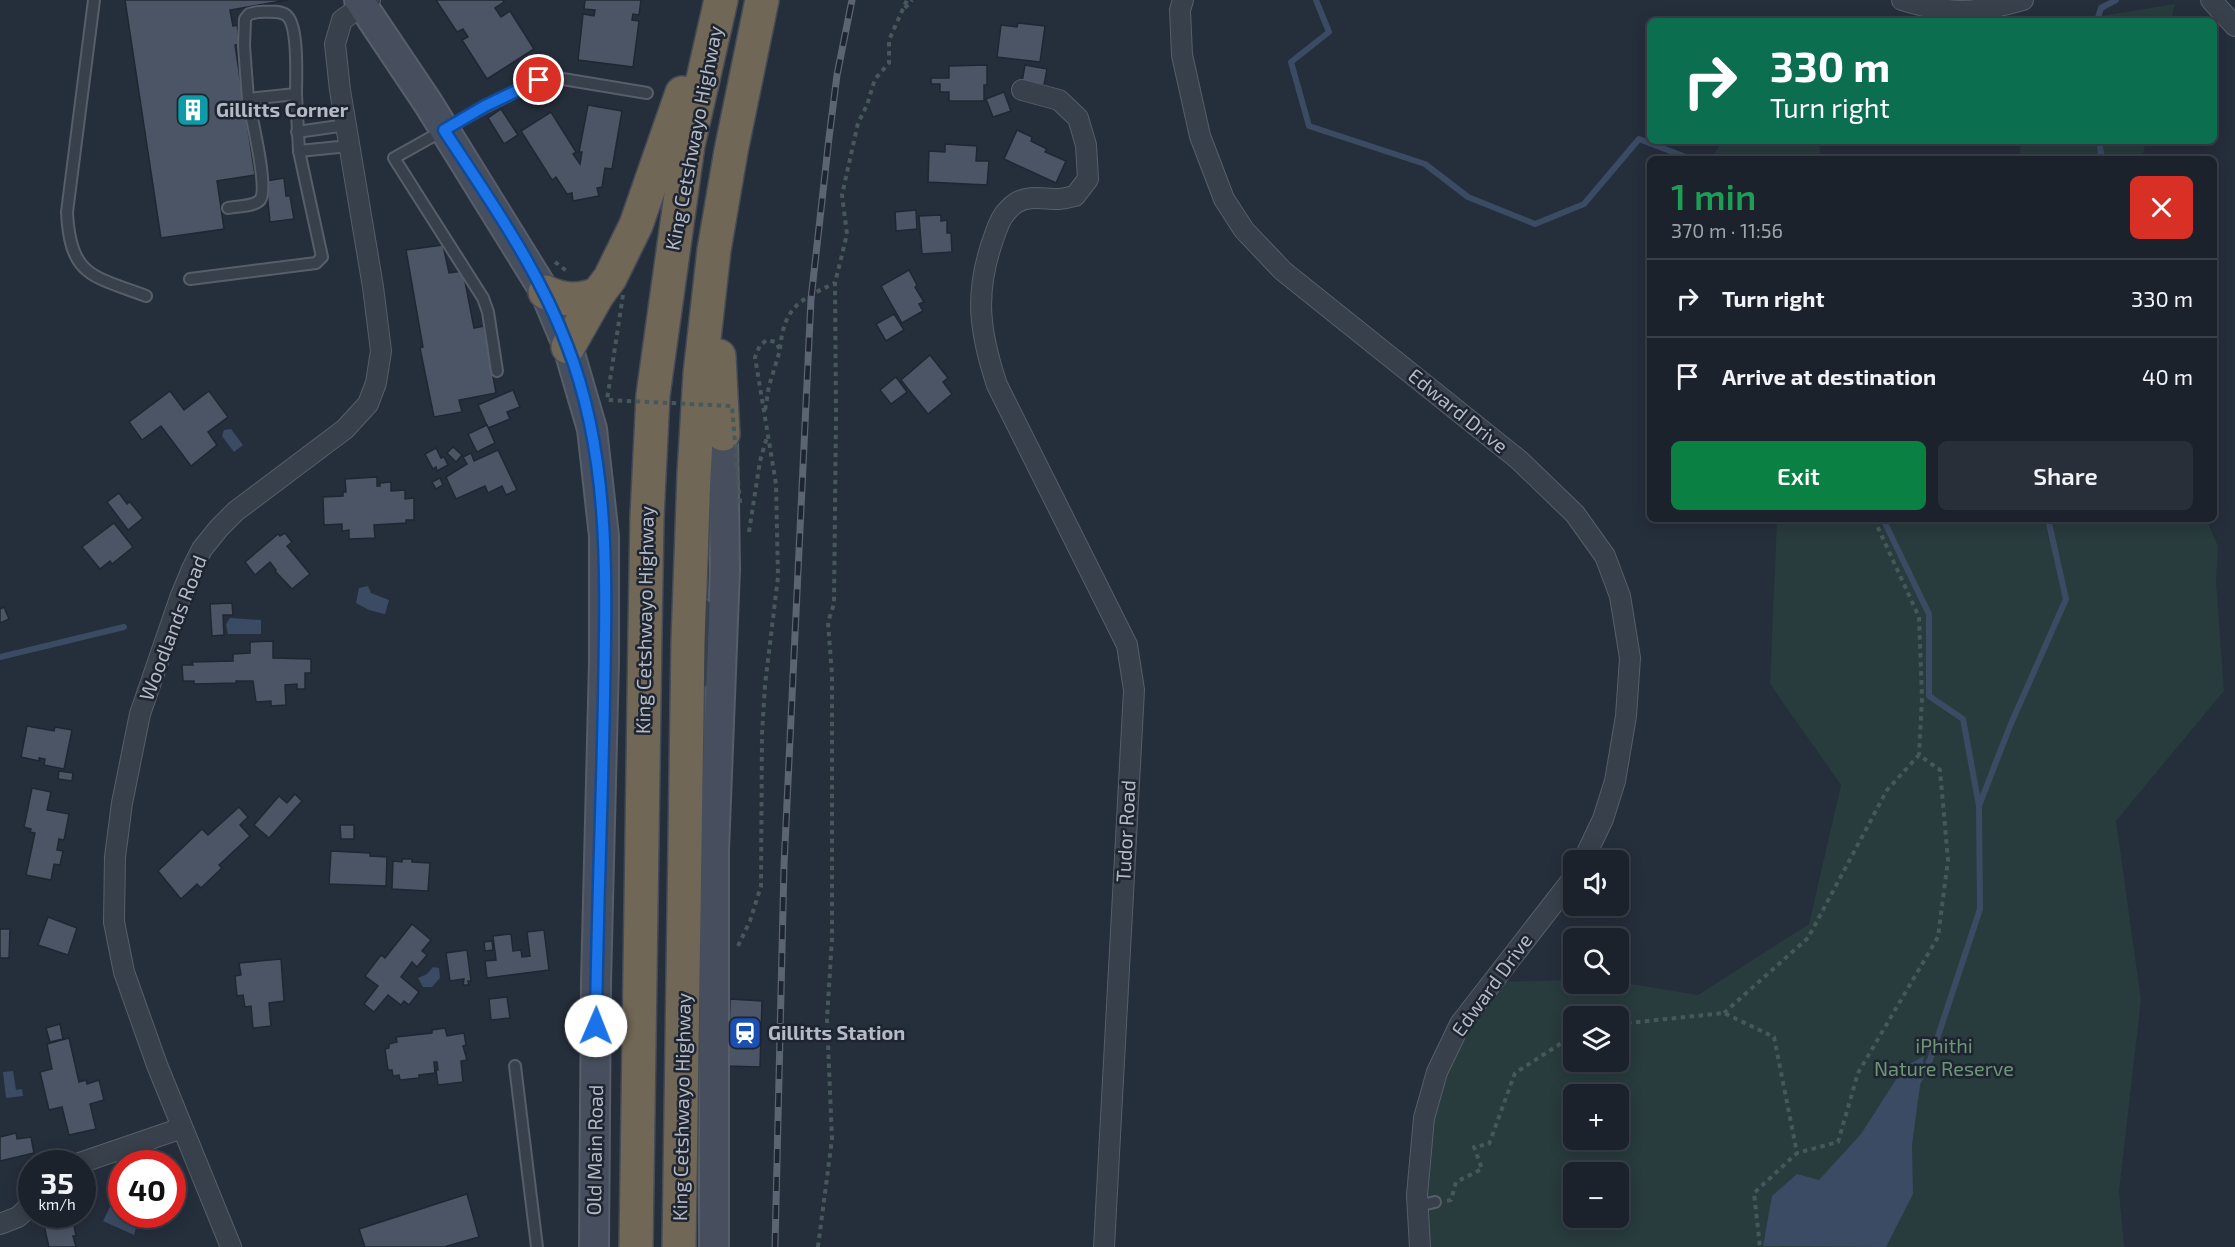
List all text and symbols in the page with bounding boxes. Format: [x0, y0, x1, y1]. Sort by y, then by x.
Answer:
street label: King Cetshwayo Highway [659, 23, 727, 252]
text: 330 m [1770, 40, 1890, 90]
icon: right [1671, 42, 1749, 120]
pin [513, 54, 564, 105]
icon: arrive [522, 63, 555, 96]
text: Turn right [1770, 91, 1890, 123]
building icon: Gillitts Corner [175, 92, 211, 128]
place label: Gillitts Corner [216, 97, 349, 121]
text: 1 min [1671, 174, 1756, 217]
button: close [2130, 176, 2193, 239]
text: 370 m · 11:56 [1671, 218, 1783, 242]
icon: right [1671, 282, 1704, 315]
text: Turn right [1722, 285, 1824, 311]
text: 330 m [2131, 285, 2193, 311]
icon: arrive [1671, 360, 1704, 393]
street label: Edward Drive [1404, 363, 1513, 458]
text: Arrive at destination [1722, 363, 1936, 389]
text: 40 m [2142, 363, 2193, 389]
button: Exit [1671, 441, 1926, 510]
button: Share [1938, 441, 2193, 510]
street label: King Cetshwayo Highway [630, 505, 658, 734]
street label: Woodlands Road [133, 552, 211, 704]
street label: Tudor Road [1110, 779, 1140, 883]
map controls [1563, 850, 1629, 1228]
button: sound [1563, 850, 1629, 916]
street label: Edward Drive [1446, 928, 1537, 1041]
button: search [1563, 928, 1629, 994]
street label: King Cetshwayo Highway [667, 992, 695, 1221]
position arrow [564, 994, 628, 1058]
button: layers [1563, 1006, 1629, 1072]
station icon: Gillitts Station [727, 1015, 763, 1051]
place label: Gillitts Station [768, 1020, 905, 1044]
park label: iPhithi Nature Reserve [1874, 1033, 2014, 1080]
street label: Old Main Road [581, 1084, 607, 1216]
button: + [1563, 1084, 1629, 1150]
speed limit sign: 40 [108, 1150, 186, 1228]
button: − [1563, 1162, 1629, 1228]
text: 35 [40, 1164, 74, 1200]
text: km/h [38, 1195, 76, 1213]

